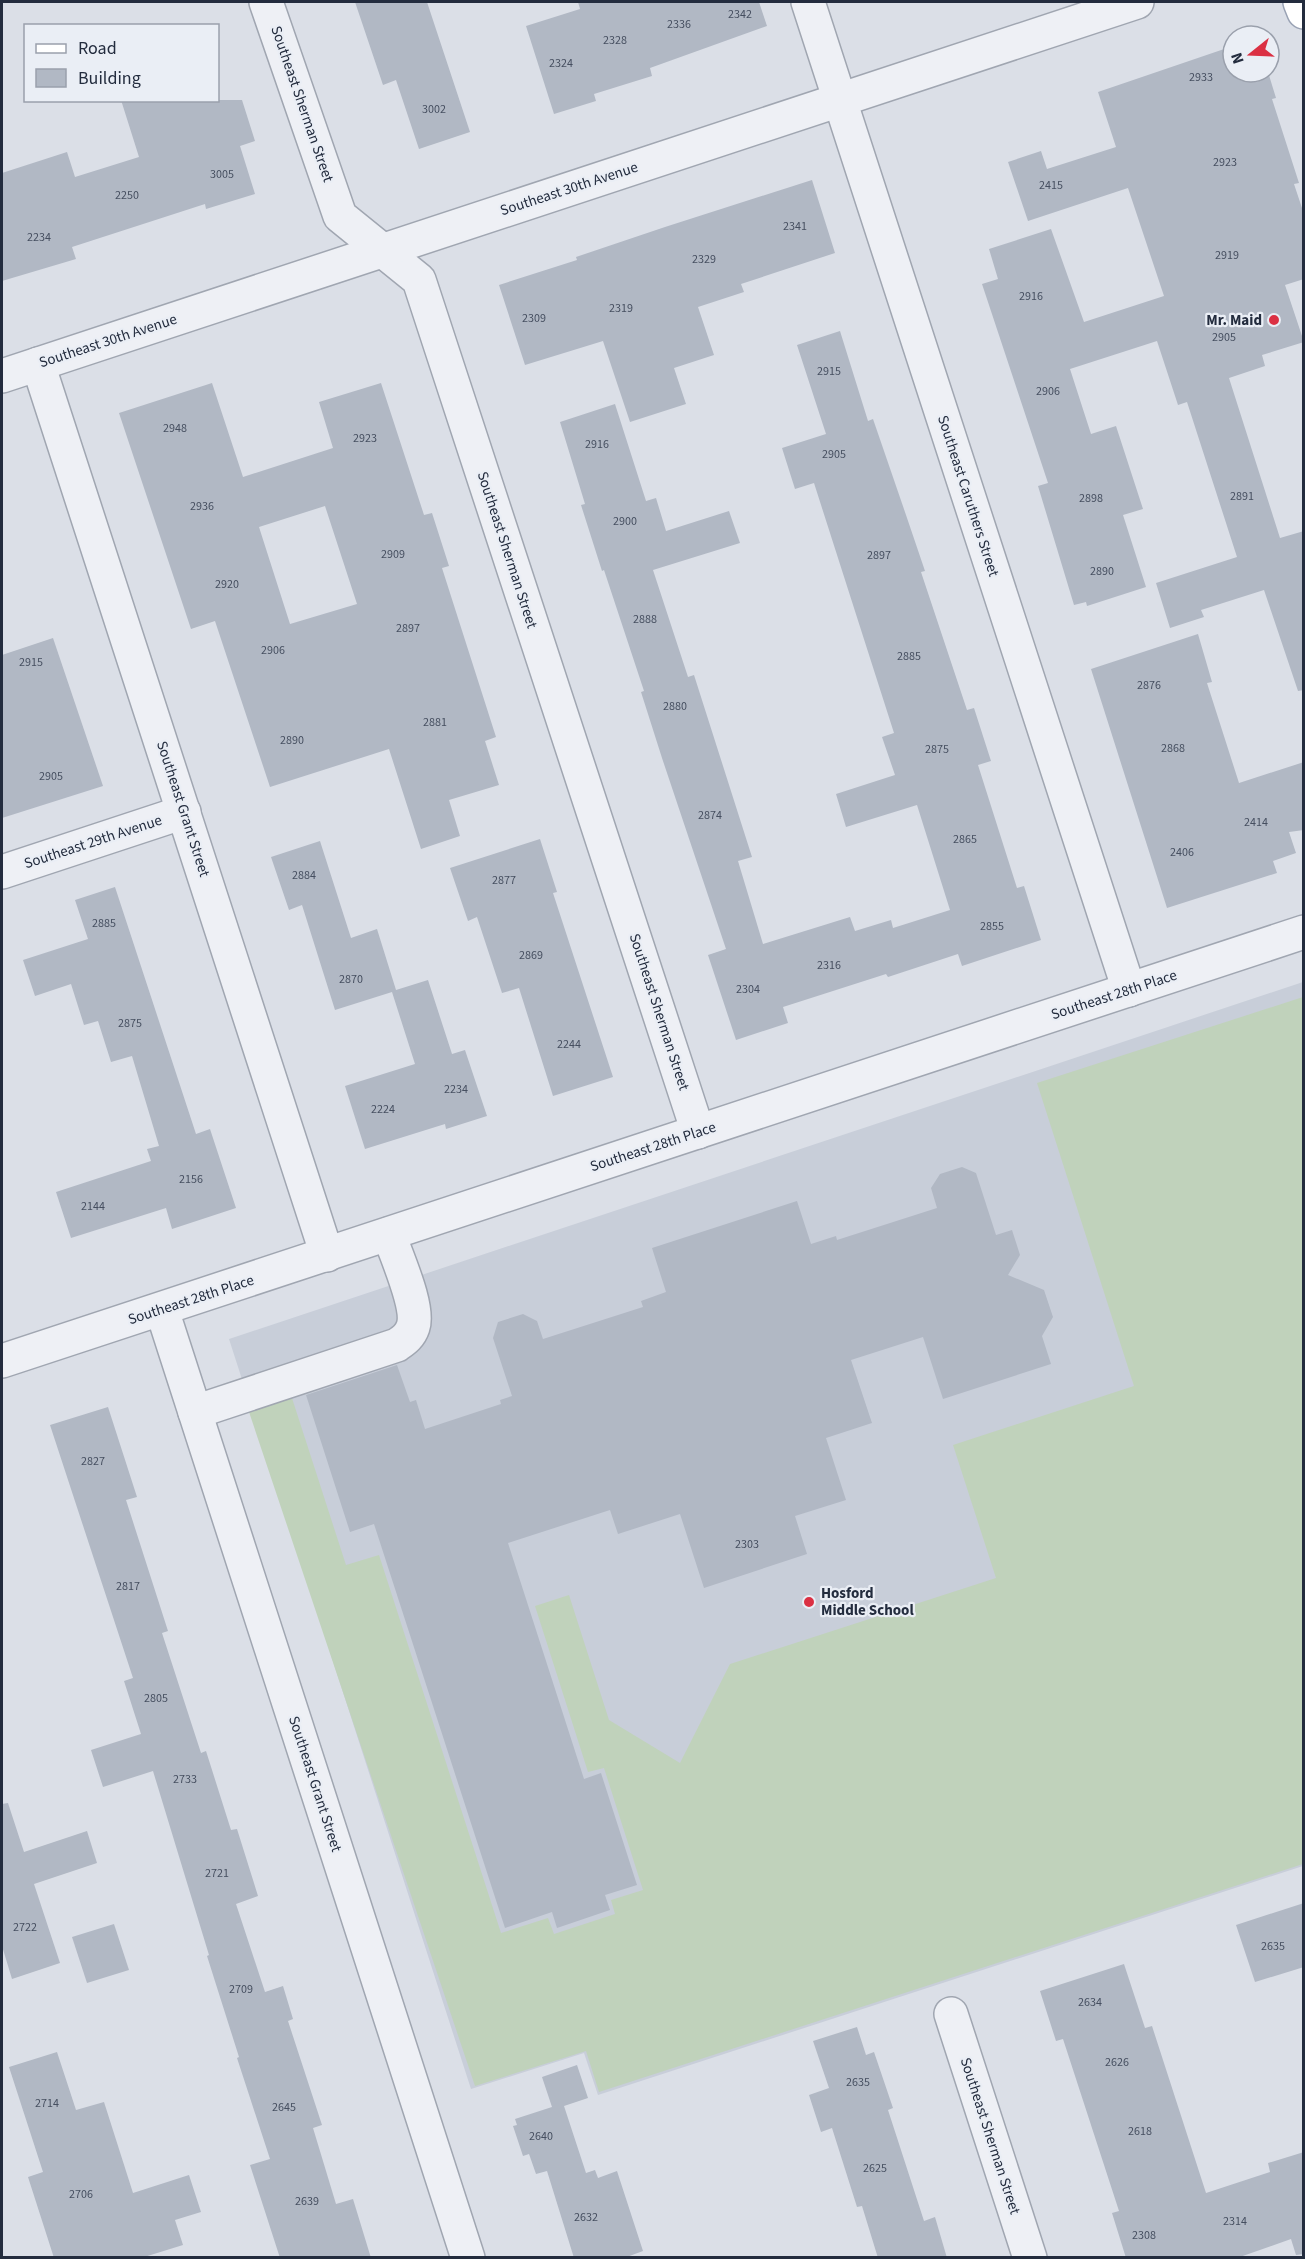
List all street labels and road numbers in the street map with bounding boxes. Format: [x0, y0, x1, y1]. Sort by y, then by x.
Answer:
street label: Southeast Sherman Street [265, 23, 339, 185]
street label: Southeast 30th Avenue [497, 157, 641, 221]
street label: Southeast 30th Avenue [36, 309, 180, 373]
street label: Southeast Caruthers Street [932, 413, 1004, 579]
street label: Southeast Sherman Street [472, 469, 542, 631]
street label: Southeast Grant Street [151, 738, 215, 880]
street label: Southeast 29th Avenue [21, 810, 165, 874]
street label: Southeast Sherman Street [624, 931, 694, 1093]
street label: Southeast 28th Place [1048, 965, 1180, 1025]
street label: Southeast 28th Place [587, 1117, 719, 1177]
street label: Southeast 28th Place [125, 1270, 257, 1330]
street label: Southeast Grant Street [283, 1713, 347, 1855]
street label: Southeast Sherman Street [955, 2055, 1025, 2217]

